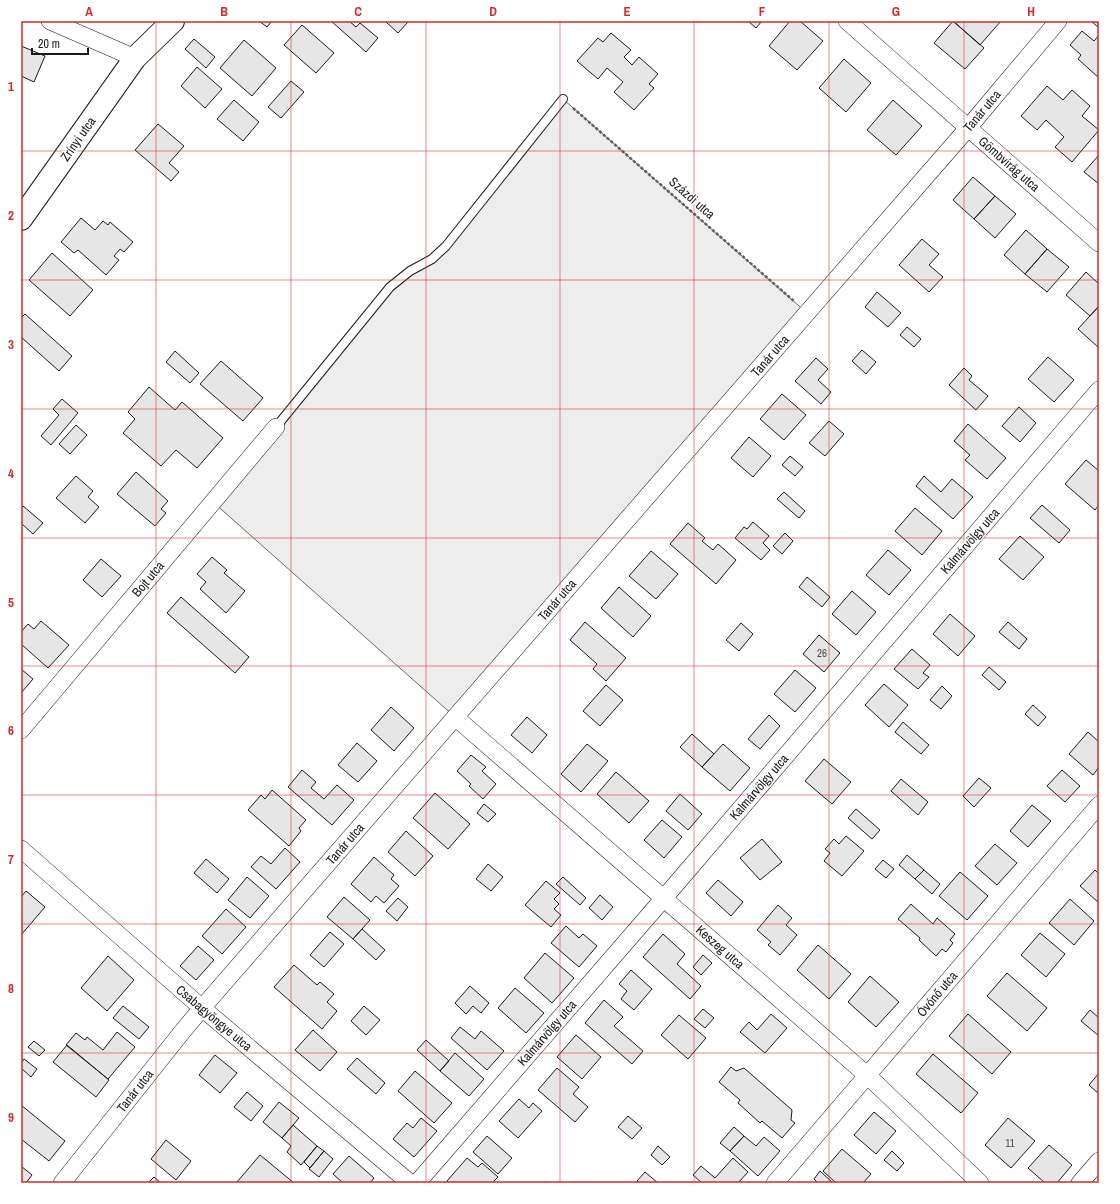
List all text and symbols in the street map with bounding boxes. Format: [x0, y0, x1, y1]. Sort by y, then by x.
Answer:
text: A [85, 3, 93, 20]
text: B [220, 3, 228, 20]
text: C [354, 3, 362, 20]
text: D [489, 3, 497, 20]
text: E [623, 3, 631, 20]
text: F [759, 3, 766, 20]
text: G [892, 3, 900, 20]
text: H [1027, 3, 1035, 20]
scale bar [32, 30, 88, 56]
text: 20 m [38, 36, 60, 52]
text: 1 [8, 78, 14, 95]
street label: Tanár utca [959, 86, 1005, 136]
street label: Zrínyi utca [57, 113, 99, 165]
street label: Gömbvirág utca [975, 133, 1043, 195]
street label: Százdi utca [665, 173, 719, 223]
text: 2 [8, 207, 14, 224]
street label: Tanár utca [747, 332, 793, 380]
text: 3 [8, 336, 14, 353]
text: 4 [8, 465, 14, 482]
street label: Kalmárvölgy utca [937, 505, 1003, 577]
street label: Bojt utca [128, 558, 168, 600]
street label: Tanár utca [534, 576, 580, 624]
text: 5 [8, 594, 14, 611]
house number: 26 [817, 646, 827, 660]
text: 6 [8, 722, 14, 739]
street label: Kalmárvölgy utca [726, 751, 792, 823]
street label: Tanár utca [322, 820, 368, 868]
text: 7 [8, 851, 14, 868]
street label: Keszeg utca [692, 921, 748, 973]
street label: Óvónő utca [913, 968, 961, 1020]
text: 8 [8, 980, 14, 997]
street label: Csabagyöngye utca [172, 981, 256, 1055]
street label: Kalmárvölgy utca [514, 997, 580, 1069]
street label: Tanár utca [113, 1066, 157, 1116]
text: 9 [8, 1109, 14, 1126]
house number: 11 [1005, 1136, 1015, 1150]

